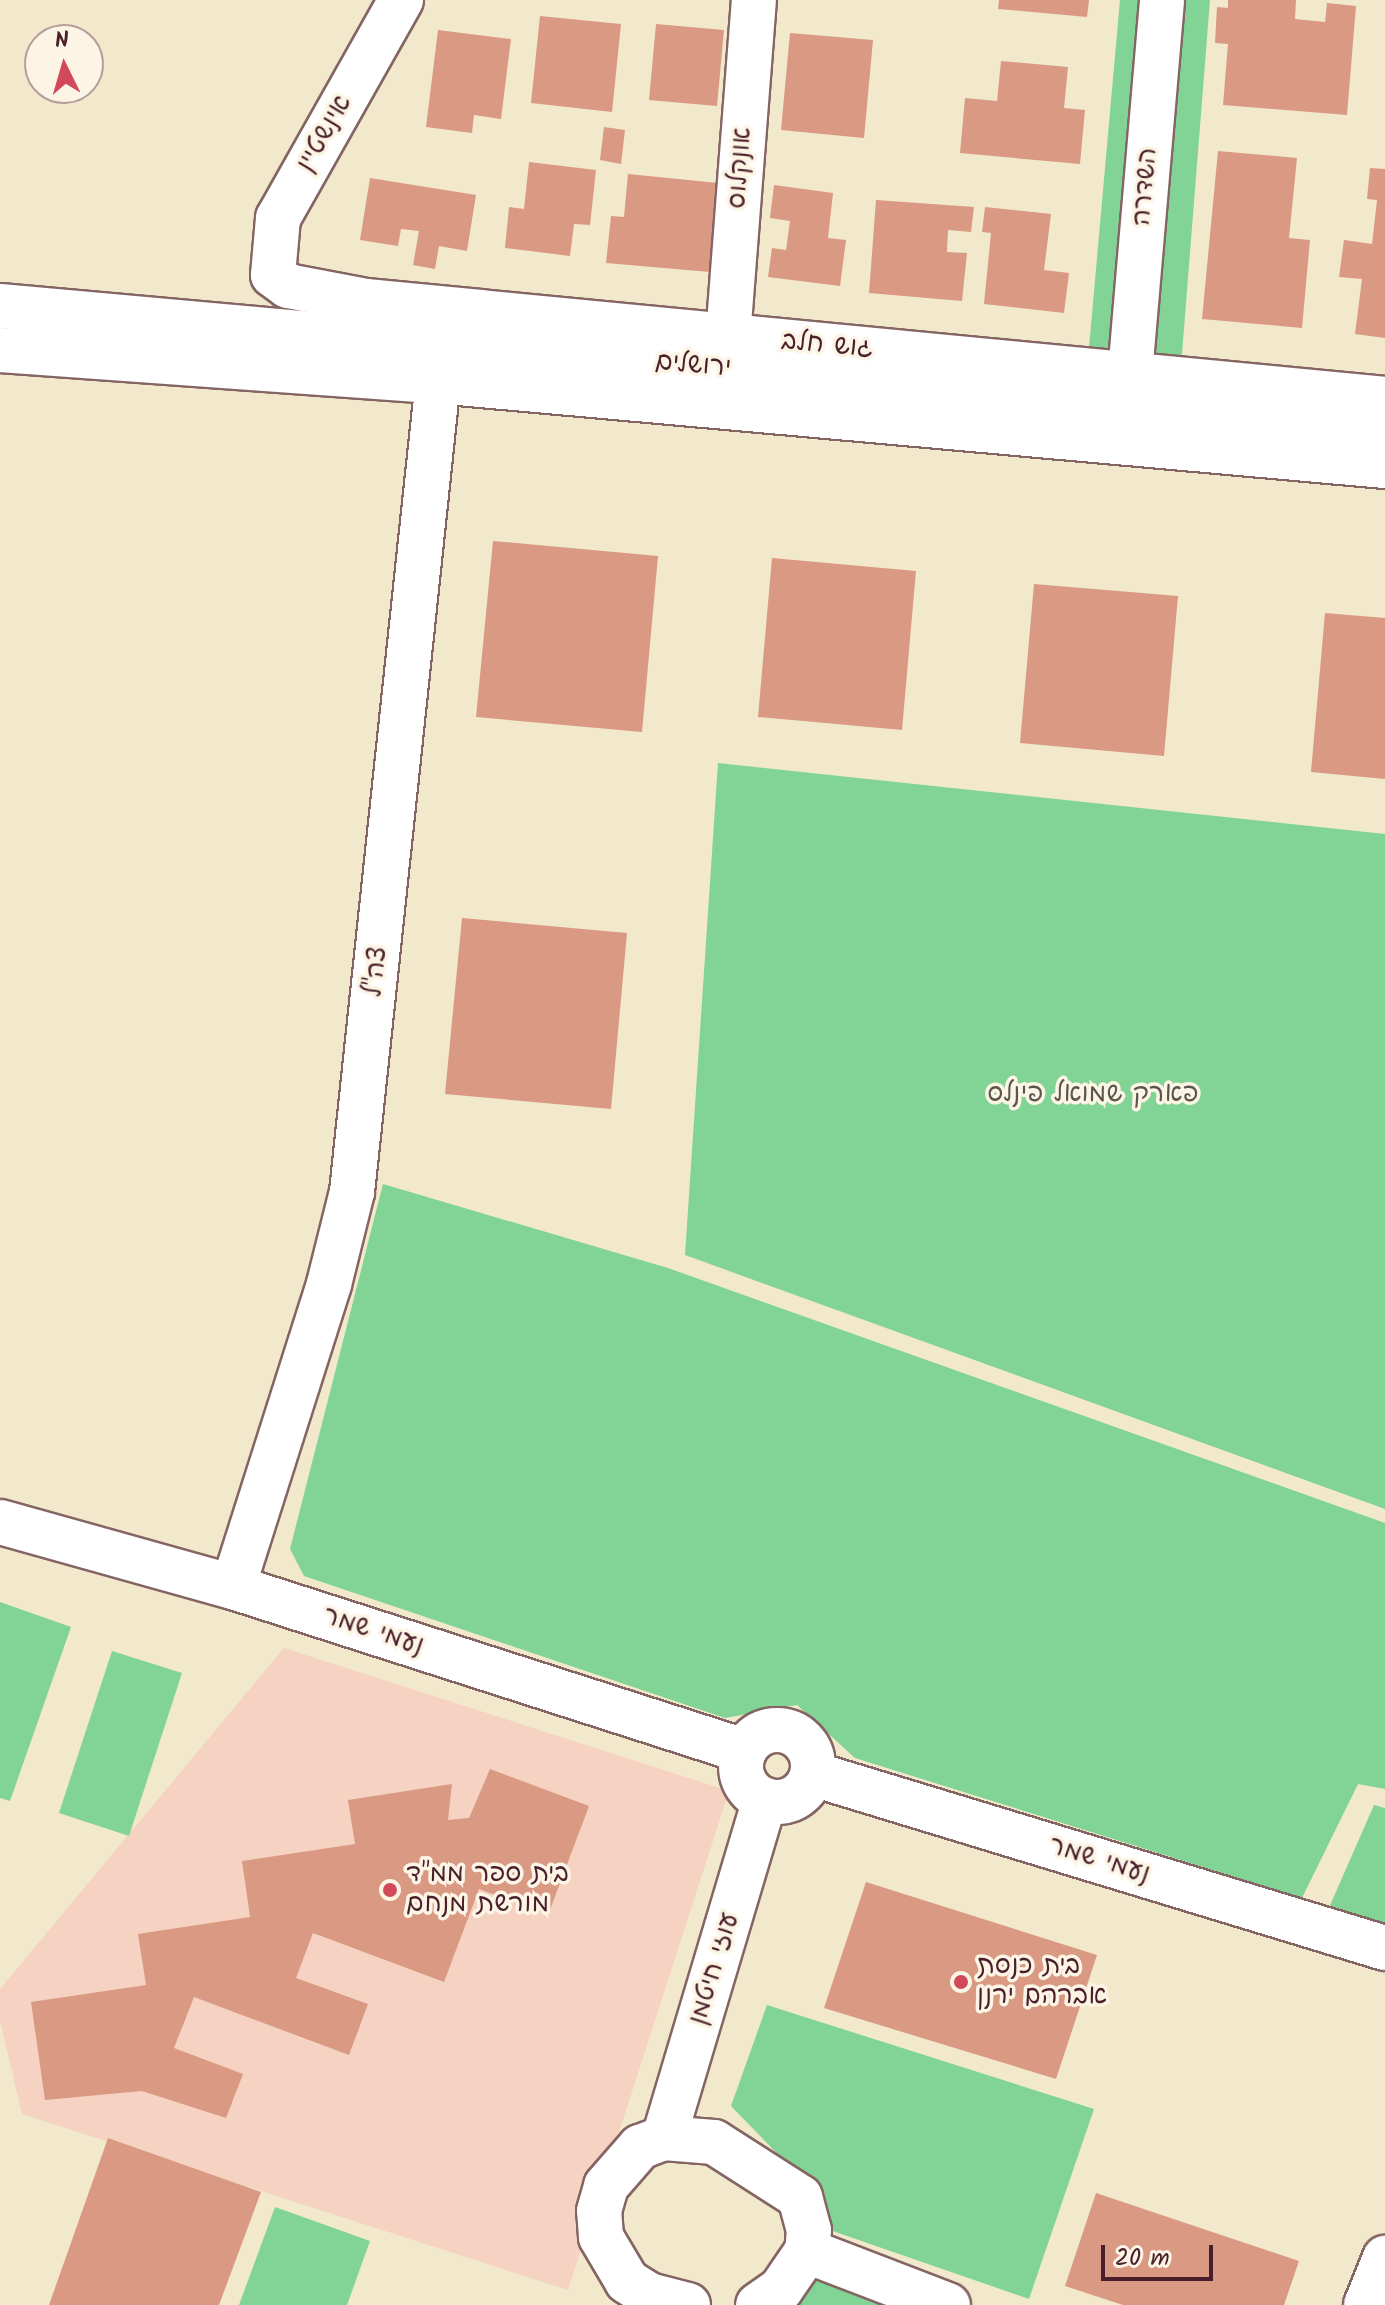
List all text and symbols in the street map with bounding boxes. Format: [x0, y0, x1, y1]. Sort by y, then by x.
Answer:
north arrow [24, 24, 104, 104]
text: N [54, 24, 70, 60]
street label: אינשטיין [291, 90, 359, 178]
street label: אונקלוס [723, 126, 759, 210]
street label: השדרה [1127, 147, 1165, 227]
street label: גוש חלב [780, 326, 874, 366]
street label: ירושלים [654, 347, 732, 385]
street label: צה"ל [359, 945, 395, 999]
park label: פארק שמואל פינלס [987, 1079, 1199, 1111]
street label: נעמי שמר [319, 1601, 427, 1663]
street label: נעמי שמר [1045, 1831, 1153, 1891]
place label: בית ספר ממ"ד מורשת מנחם [406, 1859, 569, 1920]
marker: בית ספר ממ"ד מורשת מנחם [381, 1881, 399, 1899]
street label: עוזי חיטמן [683, 1909, 747, 2029]
place label: בית כנסת אברהם ירנן [977, 1951, 1107, 2012]
marker: בית כנסת אברהם ירנן [952, 1973, 970, 1991]
scale bar [1105, 2229, 1217, 2279]
text: 20 m [1115, 2239, 1170, 2278]

